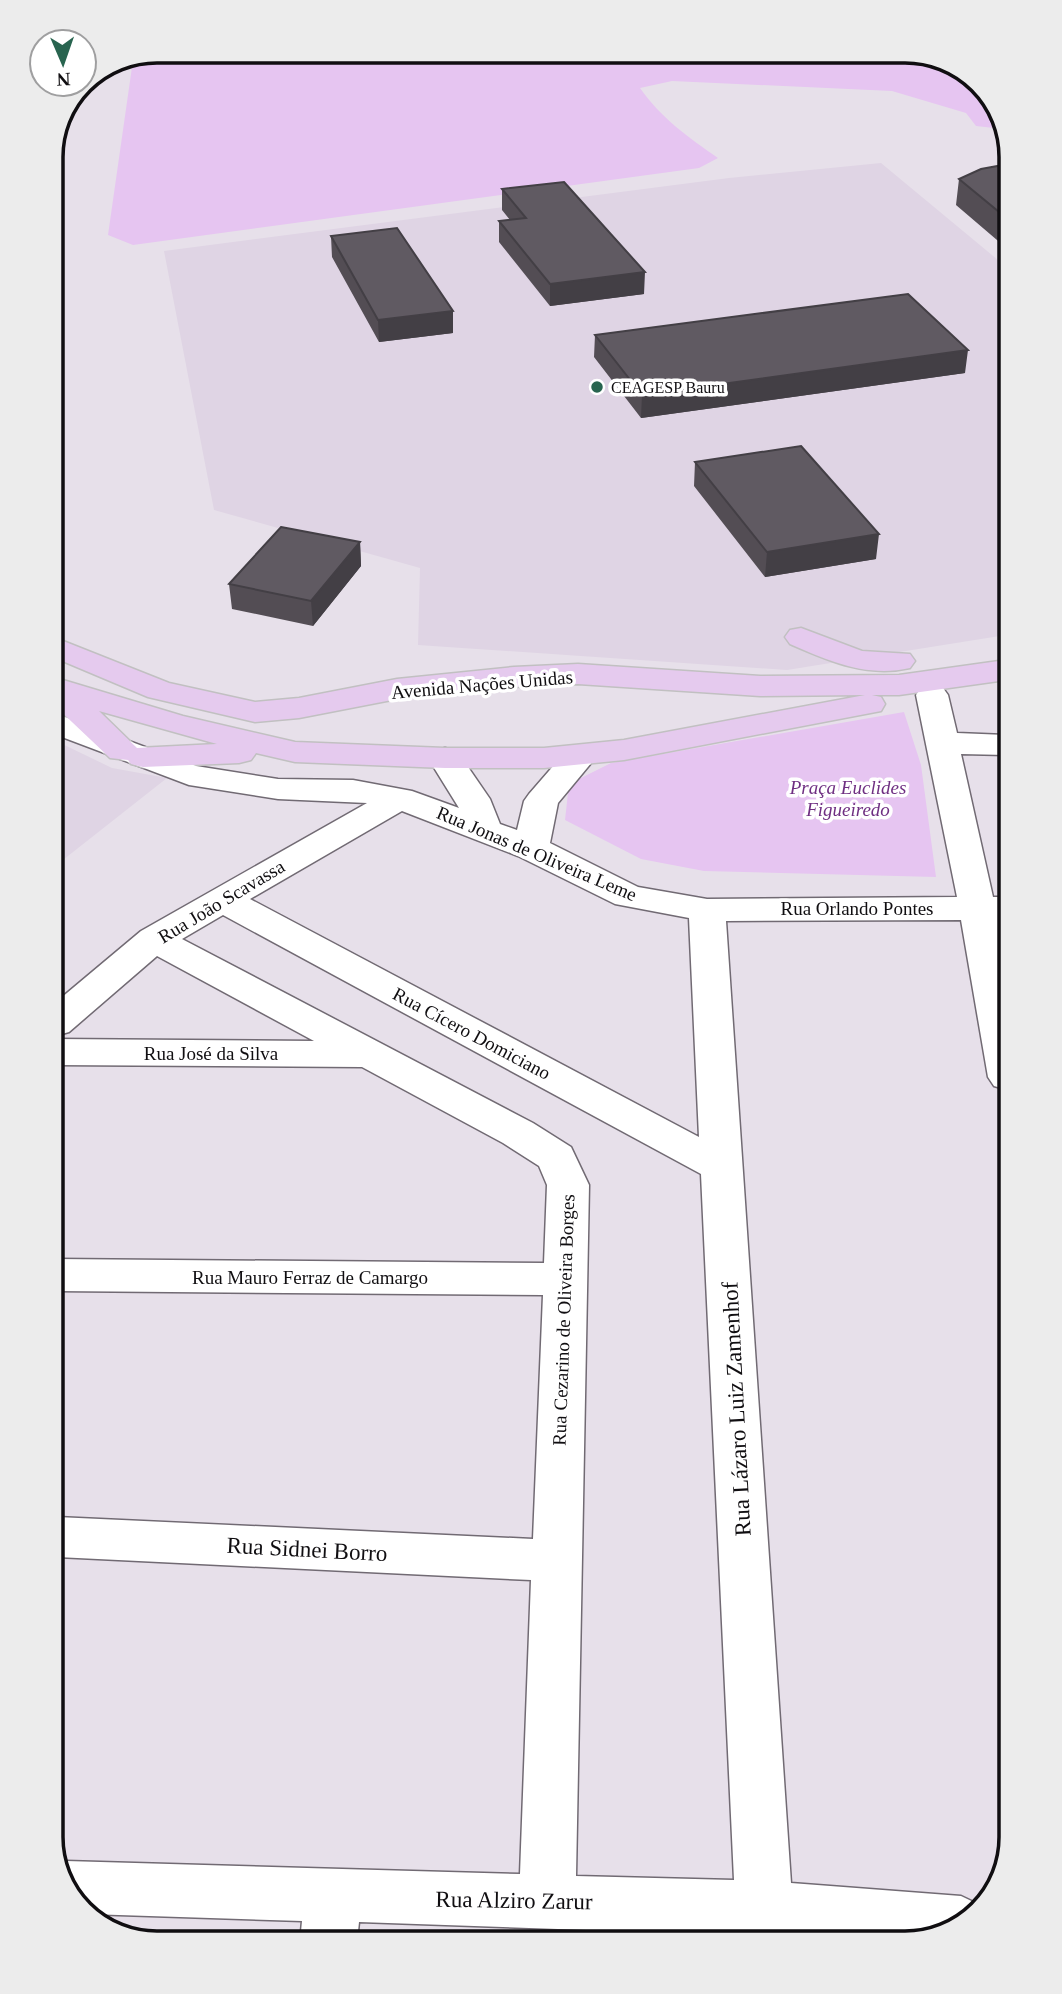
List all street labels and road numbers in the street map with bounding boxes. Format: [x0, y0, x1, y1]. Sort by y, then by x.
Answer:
street label: Avenida Nações Unidas [390, 666, 574, 703]
street label: Rua Jonas de Oliveira Leme [434, 802, 640, 905]
street label: Rua João Scavassa [154, 855, 289, 947]
street label: Rua Orlando Pontes [780, 898, 934, 919]
street label: Rua Cícero Domiciano [389, 983, 554, 1084]
street label: Rua José da Silva [144, 1043, 279, 1064]
street label: Rua Cezarino de Oliveira Borges [549, 1194, 578, 1446]
street label: Rua Mauro Ferraz de Camargo [192, 1267, 428, 1288]
street label: Rua Lázaro Luiz Zamenhof [717, 1281, 756, 1537]
street label: Rua Sidnei Borro [226, 1533, 388, 1566]
street label: Rua Alziro Zarur [435, 1887, 593, 1914]

